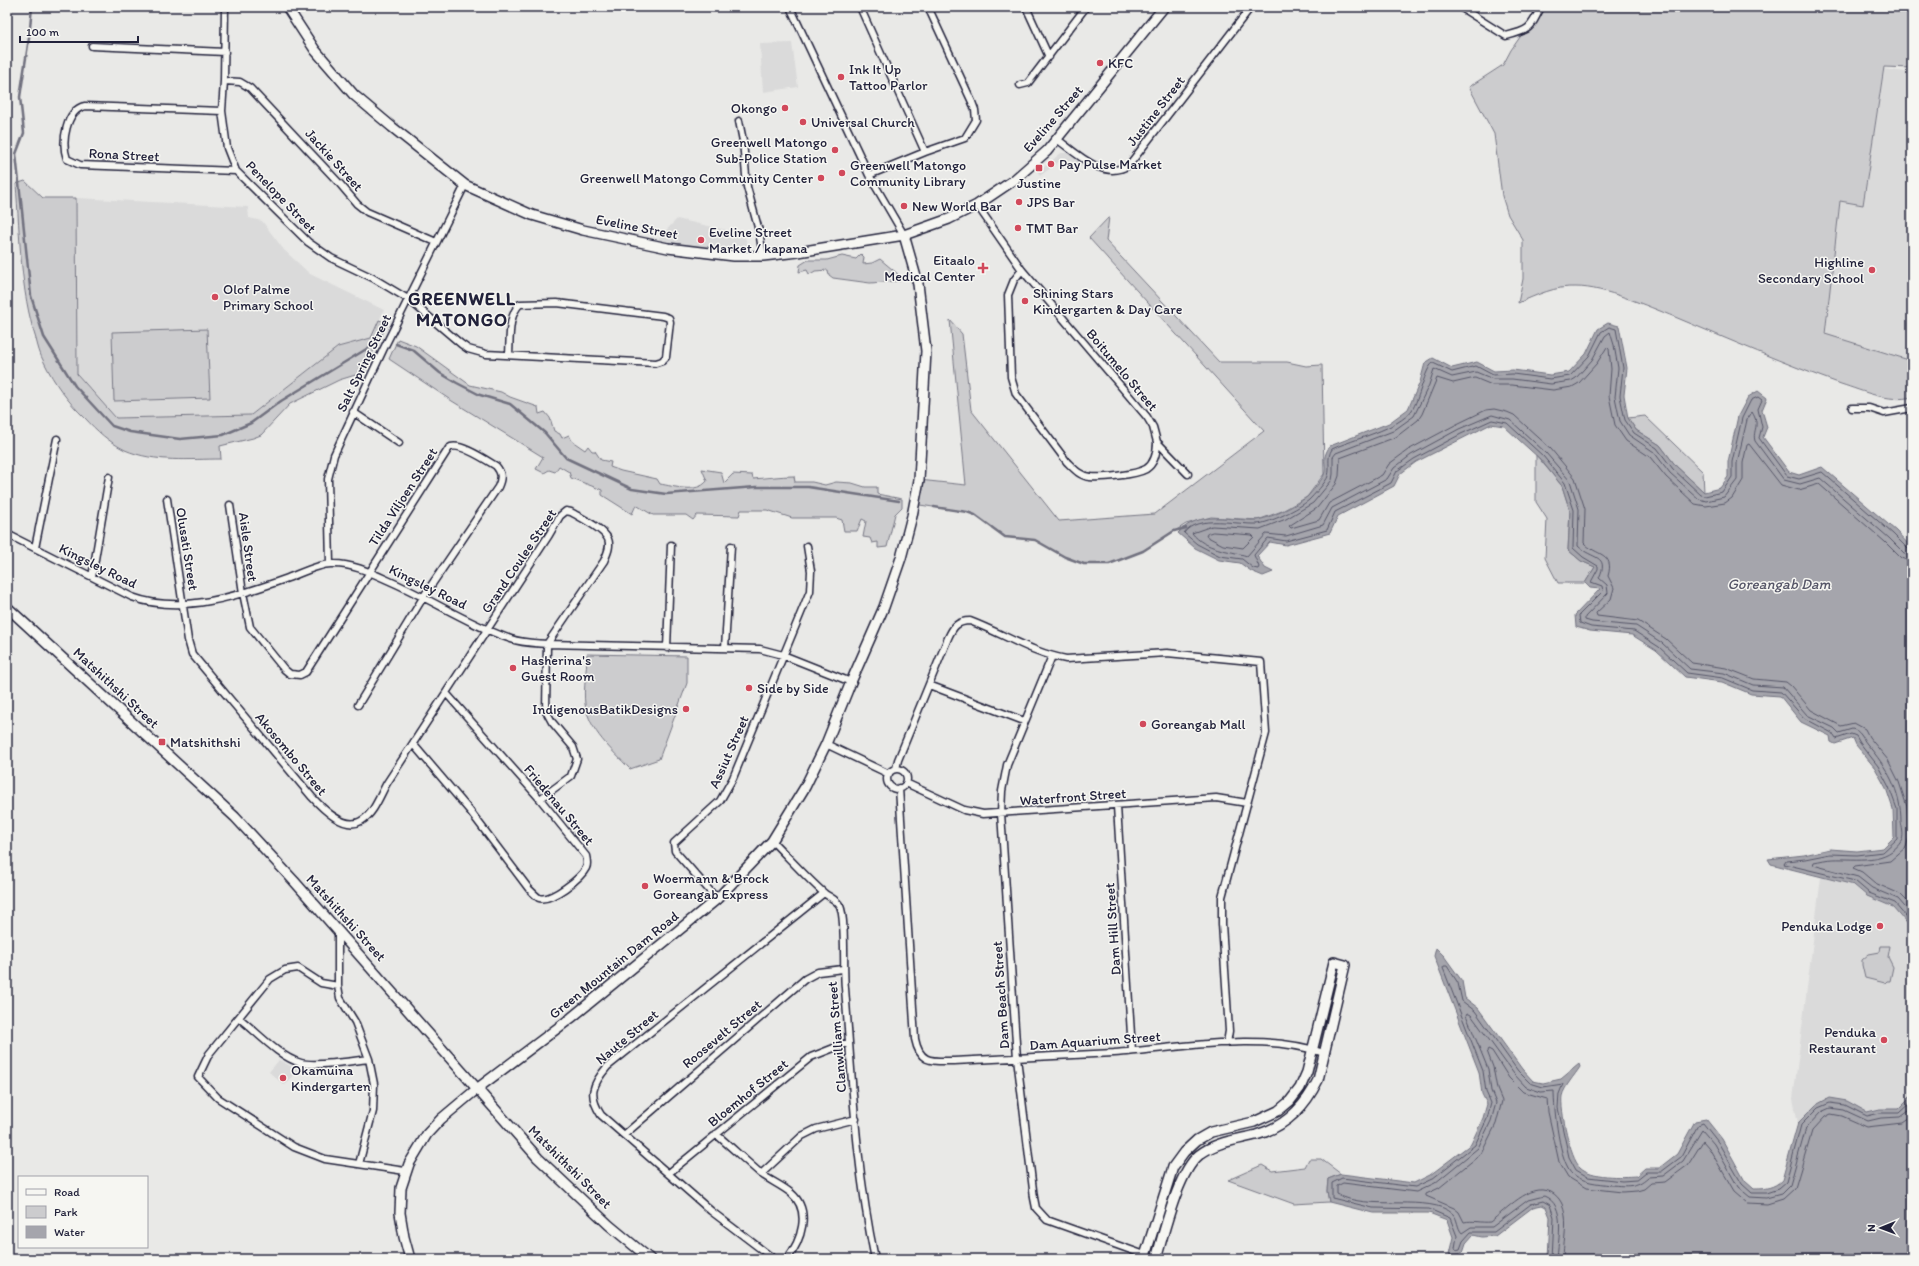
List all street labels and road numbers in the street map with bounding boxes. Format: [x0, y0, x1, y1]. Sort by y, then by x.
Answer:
street label: Justine Street [1123, 73, 1189, 149]
street label: Eveline Street [1019, 82, 1087, 156]
street label: Jackie Street [301, 125, 367, 195]
street label: Rona Street [88, 145, 160, 165]
street label: Penelope Street [242, 157, 320, 237]
street label: Eveline Street [595, 211, 679, 243]
street label: Salt Spring Street [333, 311, 395, 415]
street label: Boitumelo Street [1083, 325, 1161, 415]
street label: Tilda Viljoen Street [365, 445, 441, 549]
street label: Grand Coulee Street [478, 505, 560, 617]
street label: Olusati Street [172, 506, 202, 592]
street label: Aisle Street [235, 511, 261, 583]
street label: Kingsley Road [56, 540, 140, 592]
street label: Kingsley Road [386, 561, 470, 613]
street label: Matshithshi Street [70, 644, 162, 732]
street label: Akosombo Street [251, 709, 331, 799]
street label: Assiut Street [705, 713, 753, 791]
street label: Friedenau Street [520, 761, 598, 849]
street label: Waterfront Street [1019, 785, 1127, 809]
street label: Matshithshi Street [303, 871, 389, 965]
street label: Dam Hill Street [1101, 882, 1125, 976]
street label: Green Mountain Dam Road [546, 907, 682, 1023]
street label: Dam Beach Street [989, 940, 1013, 1050]
street label: Clanwilliam Street [824, 981, 850, 1093]
street label: Roosevelt Street [679, 996, 765, 1072]
street label: Naute Street [592, 1006, 662, 1068]
street label: Dam Aquarium Street [1029, 1028, 1161, 1054]
street label: Bloemhof Street [704, 1055, 792, 1131]
street label: Matshithshi Street [525, 1122, 615, 1212]

